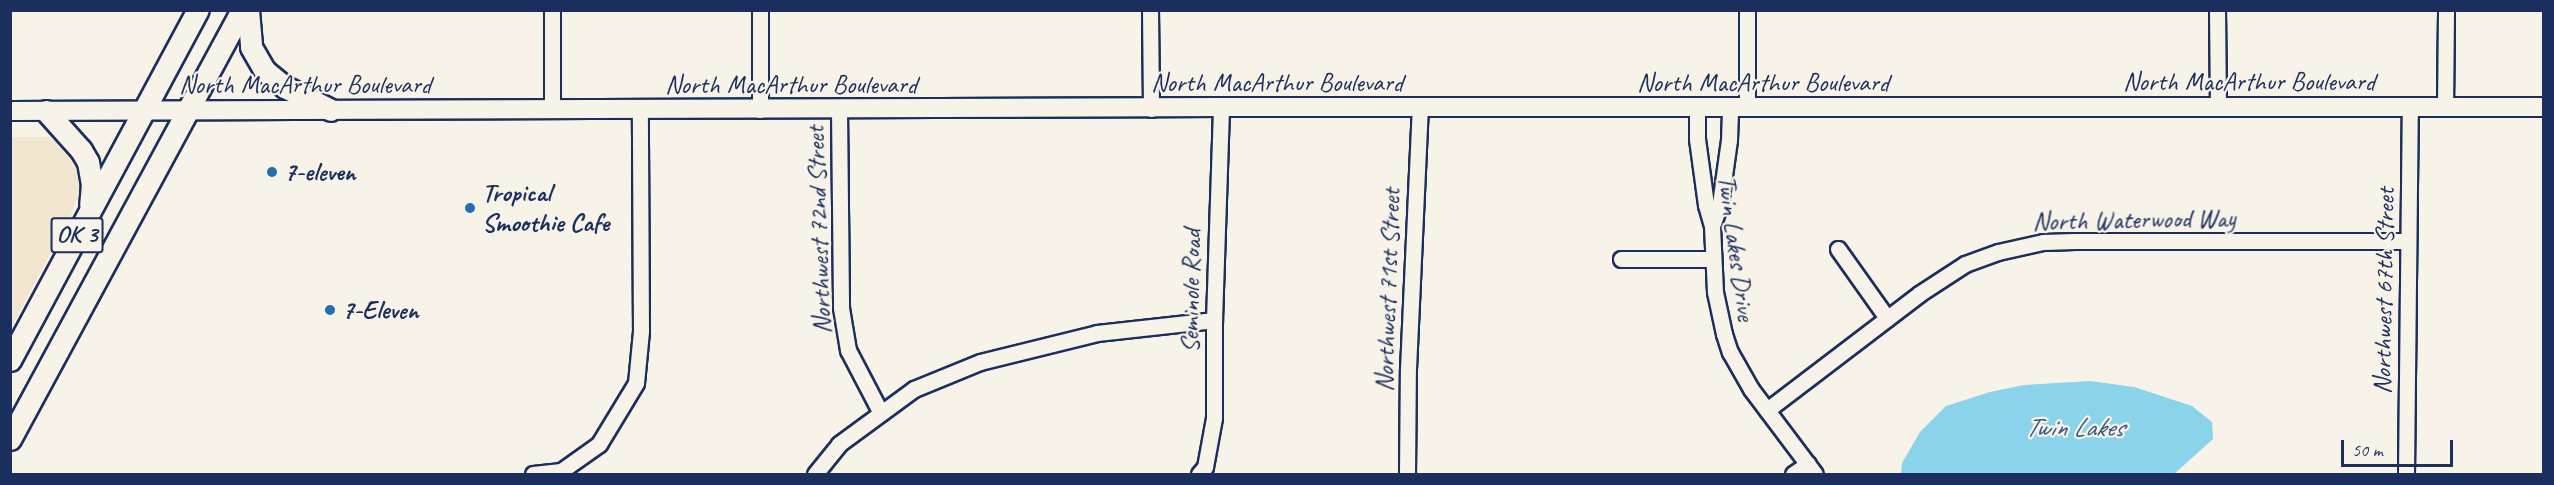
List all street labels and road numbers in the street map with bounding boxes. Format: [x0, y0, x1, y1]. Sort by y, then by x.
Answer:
street label: North MacArthur Boulevard [2122, 66, 2376, 98]
street label: North MacArthur Boulevard [1150, 67, 1404, 99]
street label: North MacArthur Boulevard [1636, 67, 1890, 99]
street label: North MacArthur Boulevard [178, 69, 432, 101]
street label: North MacArthur Boulevard [664, 69, 918, 101]
street label: Northwest 72nd Street [800, 125, 838, 335]
street label: Twin Lakes Drive [1710, 173, 1762, 323]
street label: Northwest 67th Street [2367, 187, 2401, 395]
street label: Northwest 71st Street [1369, 188, 1407, 392]
street label: North Waterwood Way [2032, 203, 2236, 237]
road number: OK 3 [50, 214, 104, 256]
street label: Seminole Road [1174, 229, 1208, 353]

